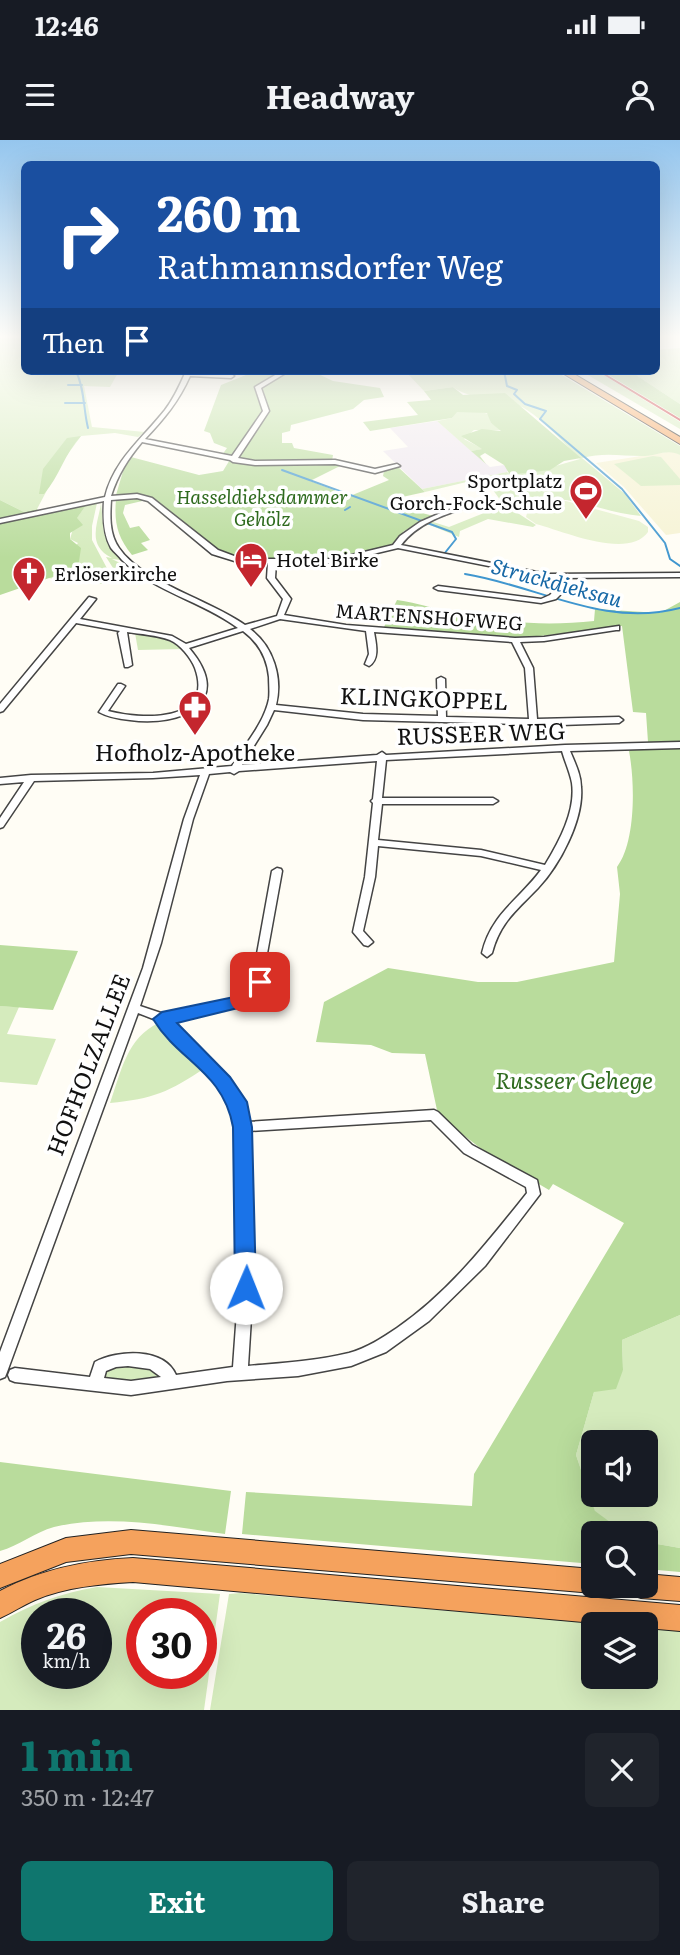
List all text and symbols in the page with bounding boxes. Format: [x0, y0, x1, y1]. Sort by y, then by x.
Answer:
text: 12:46 [35, 5, 99, 44]
text: Headway [266, 71, 414, 119]
icon: menu [21, 76, 59, 114]
icon: person [621, 76, 659, 114]
text: 260 m [157, 174, 301, 247]
icon: right [42, 189, 133, 280]
text: Rathmannsdorfer Weg [157, 241, 503, 289]
text: Then [42, 322, 104, 361]
icon: arrive [118, 322, 156, 360]
place label: Sportplatz Gorch-Fock-Schule [390, 466, 562, 516]
sports icon: Sportplatz Gorch-Fock-Schule [567, 472, 605, 521]
park label: Hasseldieksdammer Gehölz [176, 482, 348, 532]
hotel icon: Hotel Birke [232, 540, 270, 589]
place label: Hotel Birke [276, 545, 379, 573]
water label: Struckdieksau [488, 549, 626, 614]
church icon: Erlöserkirche [10, 554, 48, 603]
place label: Erlöserkirche [54, 559, 177, 587]
street label: MARTENSHOFWEG [334, 595, 524, 637]
street label: KLINGKOPPEL [339, 677, 509, 717]
pharmacy icon: Hofholz-Apotheke [176, 688, 214, 737]
street label: RUSSEER WEG [396, 712, 566, 752]
place label: Hofholz-Apotheke [95, 734, 295, 768]
pin [230, 952, 290, 1012]
icon: arrive [241, 963, 279, 1001]
street label: HOFHOLZALLEE [37, 968, 137, 1160]
park label: Russeer Gehege [495, 1062, 653, 1096]
position arrow [209, 1251, 283, 1325]
map controls [581, 1430, 658, 1689]
button: sound [581, 1430, 658, 1507]
button: search [581, 1521, 658, 1598]
speed limit sign: 30 [126, 1598, 217, 1689]
text: 26 [47, 1608, 86, 1660]
button: layers [581, 1612, 658, 1689]
text: km/h [43, 1647, 90, 1674]
text: 1 min [21, 1722, 133, 1784]
button: close [585, 1733, 659, 1807]
text: 350 m · 12:47 [21, 1779, 154, 1813]
button: Exit [21, 1861, 333, 1941]
button: Share [347, 1861, 659, 1941]

